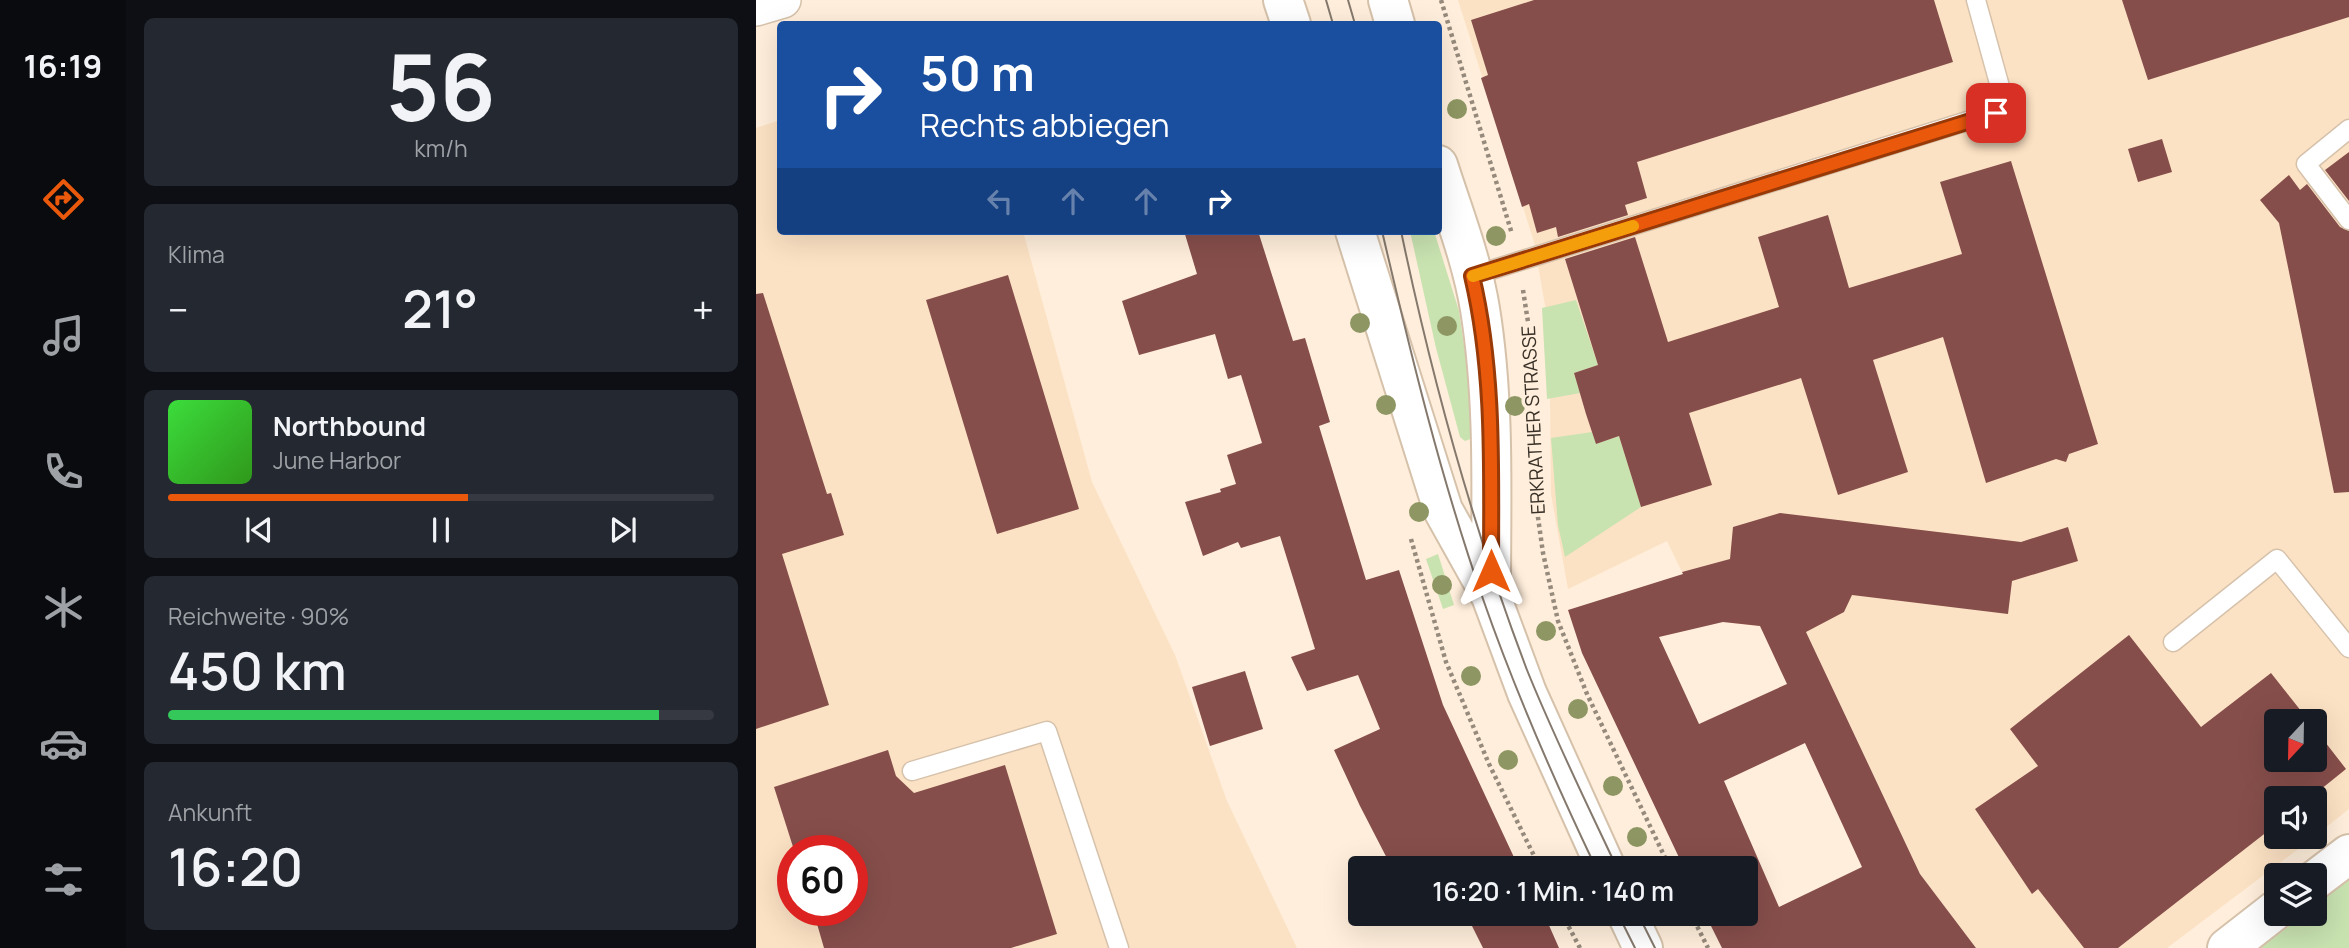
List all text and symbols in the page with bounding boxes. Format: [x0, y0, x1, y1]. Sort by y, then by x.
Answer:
text: 56 [386, 24, 496, 148]
text: 50 m [920, 39, 1035, 106]
text: 16:19 [24, 44, 102, 88]
icon: right [805, 49, 896, 140]
pin [1966, 83, 2026, 143]
icon: arrive [1977, 94, 2015, 132]
text: Rechts abbiegen [920, 103, 1170, 147]
text: km/h [414, 132, 468, 164]
icon: directions [39, 175, 88, 224]
icon: left [981, 182, 1019, 220]
icon: ahead [1054, 182, 1092, 220]
icon: ahead [1127, 182, 1165, 220]
icon: right [1200, 182, 1238, 220]
text: Klima [168, 238, 225, 270]
text: 21° [402, 273, 478, 344]
text: − [168, 283, 189, 335]
text: + [692, 283, 714, 335]
icon: music [39, 311, 88, 360]
street label: ERKRATHER STRASSE [1515, 325, 1551, 515]
text: Northbound [273, 408, 426, 444]
text: June Harbor [273, 444, 401, 476]
icon: phone [39, 447, 88, 496]
icon: previous [240, 511, 278, 549]
icon: pause [422, 511, 460, 549]
icon: next [604, 511, 642, 549]
position arrow [1454, 534, 1528, 608]
icon: climate [39, 583, 88, 632]
text: Reichweite · 90% [168, 600, 349, 632]
text: 450 km [168, 635, 347, 706]
north arrow [2264, 709, 2328, 772]
map controls [2264, 709, 2327, 926]
icon: car [39, 719, 88, 768]
button: sound [2264, 786, 2327, 849]
text: Ankunft [168, 796, 252, 828]
text: 16:20 [168, 831, 303, 902]
speed limit sign: 60 [777, 835, 868, 926]
icon: filters [39, 855, 88, 904]
button: layers [2264, 863, 2327, 926]
text: 16:20 · 1 Min. · 140 m [1432, 873, 1674, 909]

